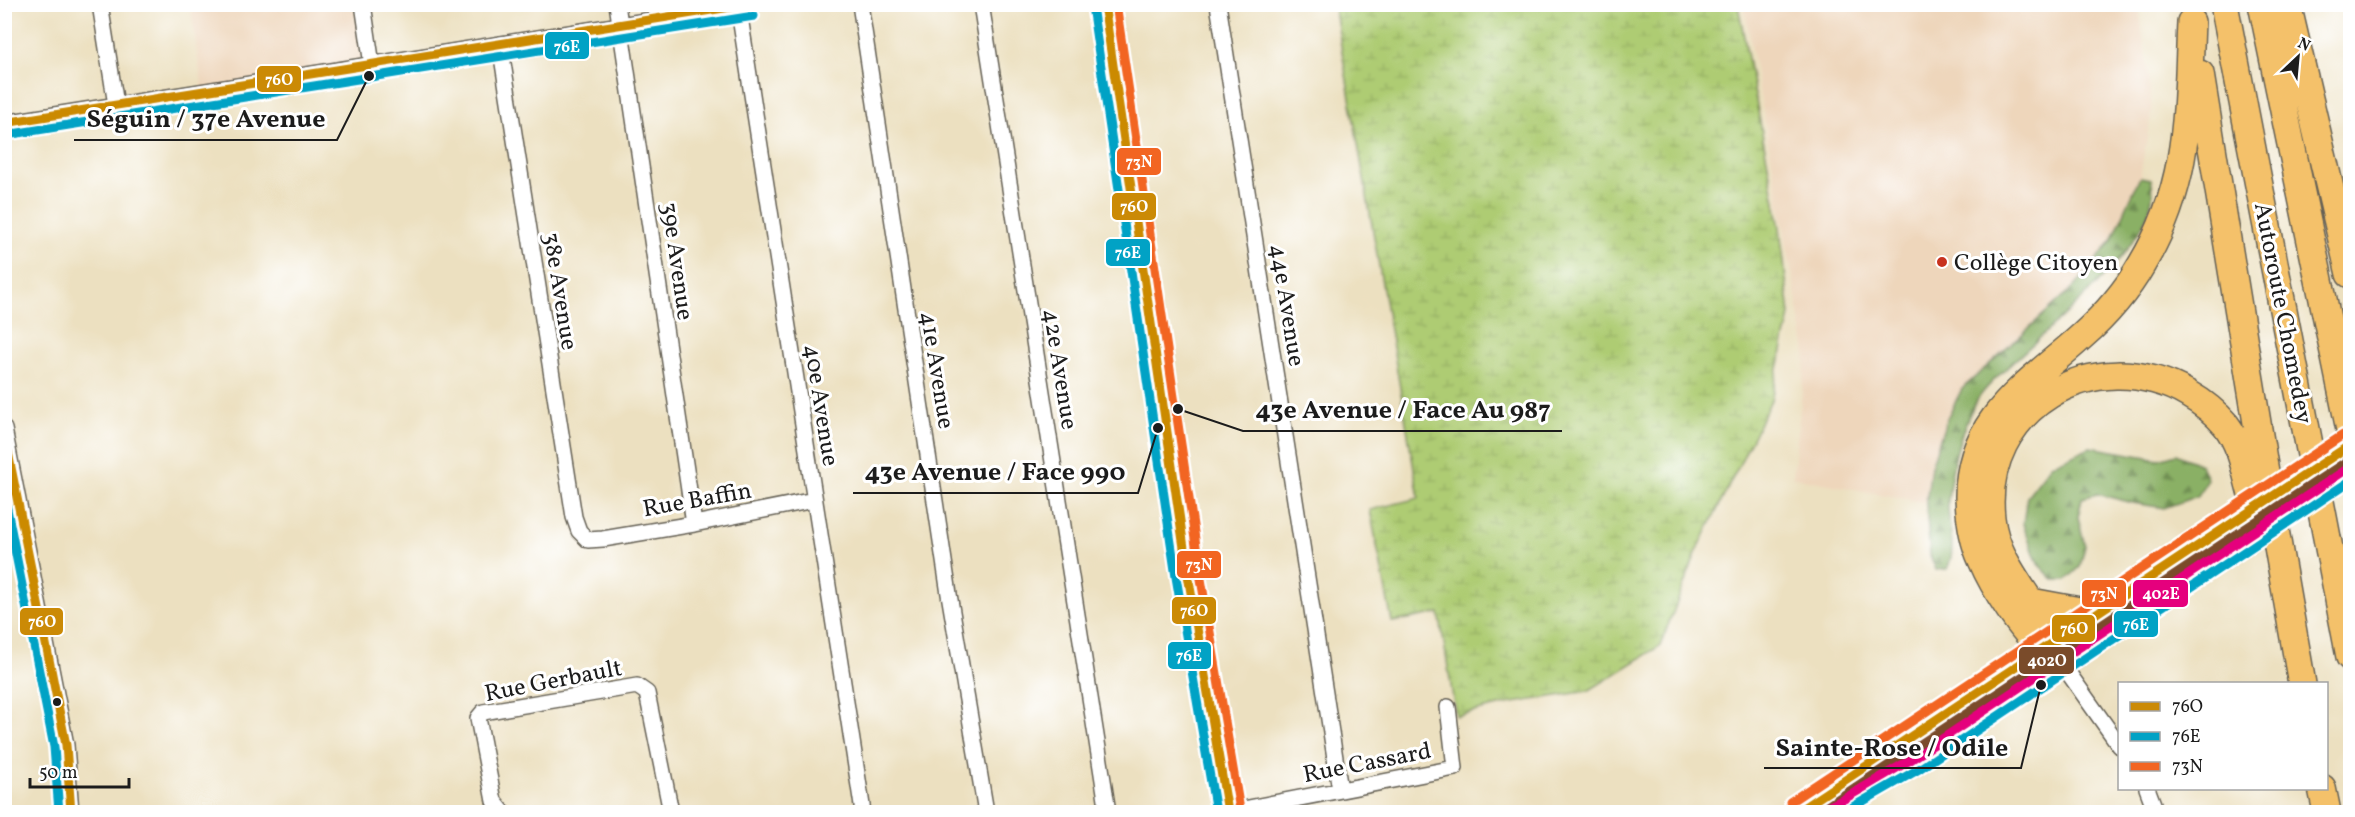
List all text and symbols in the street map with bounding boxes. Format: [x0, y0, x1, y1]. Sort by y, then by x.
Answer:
north arrow [2268, 27, 2328, 87]
line badge: 76E [544, 31, 590, 60]
text: N [2294, 33, 2314, 58]
text: 76E [554, 37, 580, 59]
line badge: 76O [256, 65, 302, 93]
text: 76O [265, 70, 293, 92]
callout: Séguin / 37e Avenue [74, 96, 337, 140]
text: Séguin / 37e Avenue [87, 102, 325, 138]
line badge: 73N [1116, 147, 1162, 176]
text: 73N [1125, 152, 1153, 174]
line badge: 76O [1111, 192, 1157, 221]
text: 76O [1120, 197, 1148, 219]
street label: 39e Avenue [651, 200, 701, 323]
street label: Autoroute Chomedey [2244, 200, 2320, 427]
street label: 38e Avenue [533, 230, 585, 353]
line badge: 76E [1105, 238, 1151, 267]
street label: 44e Avenue [1260, 242, 1312, 369]
text: 76E [1115, 243, 1141, 265]
place label: Collège Citoyen [1954, 247, 2118, 281]
marker: Collège Citoyen [1935, 255, 1949, 269]
street label: 42e Avenue [1033, 306, 1085, 432]
street label: 41e Avenue [910, 309, 962, 431]
street label: 40e Avenue [794, 342, 846, 469]
callout: 43e Avenue / Face Au 987 [1243, 387, 1562, 431]
text: 43e Avenue / Face Au 987 [1255, 393, 1551, 429]
callout: 43e Avenue / Face 990 [853, 449, 1138, 493]
text: 43e Avenue / Face 990 [865, 455, 1125, 491]
street label: Rue Baffin [640, 475, 755, 527]
line badge: 73N [1176, 550, 1222, 579]
text: 73N [1185, 555, 1213, 577]
line badge: 73N [2081, 579, 2127, 608]
line badge: 402E [2132, 579, 2189, 608]
text: 73N [2090, 584, 2118, 606]
text: 402E [2142, 584, 2180, 606]
line badge: 76O [1171, 596, 1217, 625]
text: 76O [1180, 601, 1208, 623]
line badge: 76O [19, 607, 64, 636]
line badge: 76E [2113, 610, 2159, 638]
text: 76O [28, 612, 56, 634]
line badge: 76O [2051, 614, 2096, 643]
text: 76E [2123, 615, 2149, 637]
text: 76O [2060, 619, 2088, 641]
line badge: 76E [1167, 641, 1212, 670]
text: 76E [1176, 646, 1202, 668]
line badge: 402O [2018, 646, 2075, 675]
text: 402O [2027, 651, 2067, 673]
street label: Rue Gerbault [482, 652, 625, 712]
legend [2118, 682, 2328, 790]
text: 76O [2172, 695, 2203, 720]
unlabelled marker [51, 696, 63, 708]
callout: Sainte-Rose / Odile [1764, 724, 2021, 768]
text: 76E [2172, 725, 2201, 750]
text: Sainte-Rose / Odile [1776, 731, 2008, 767]
street label: Rue Cassard [1300, 735, 1434, 793]
scale bar [30, 751, 129, 789]
text: 73N [2172, 755, 2203, 780]
text: 50 m [39, 761, 78, 786]

